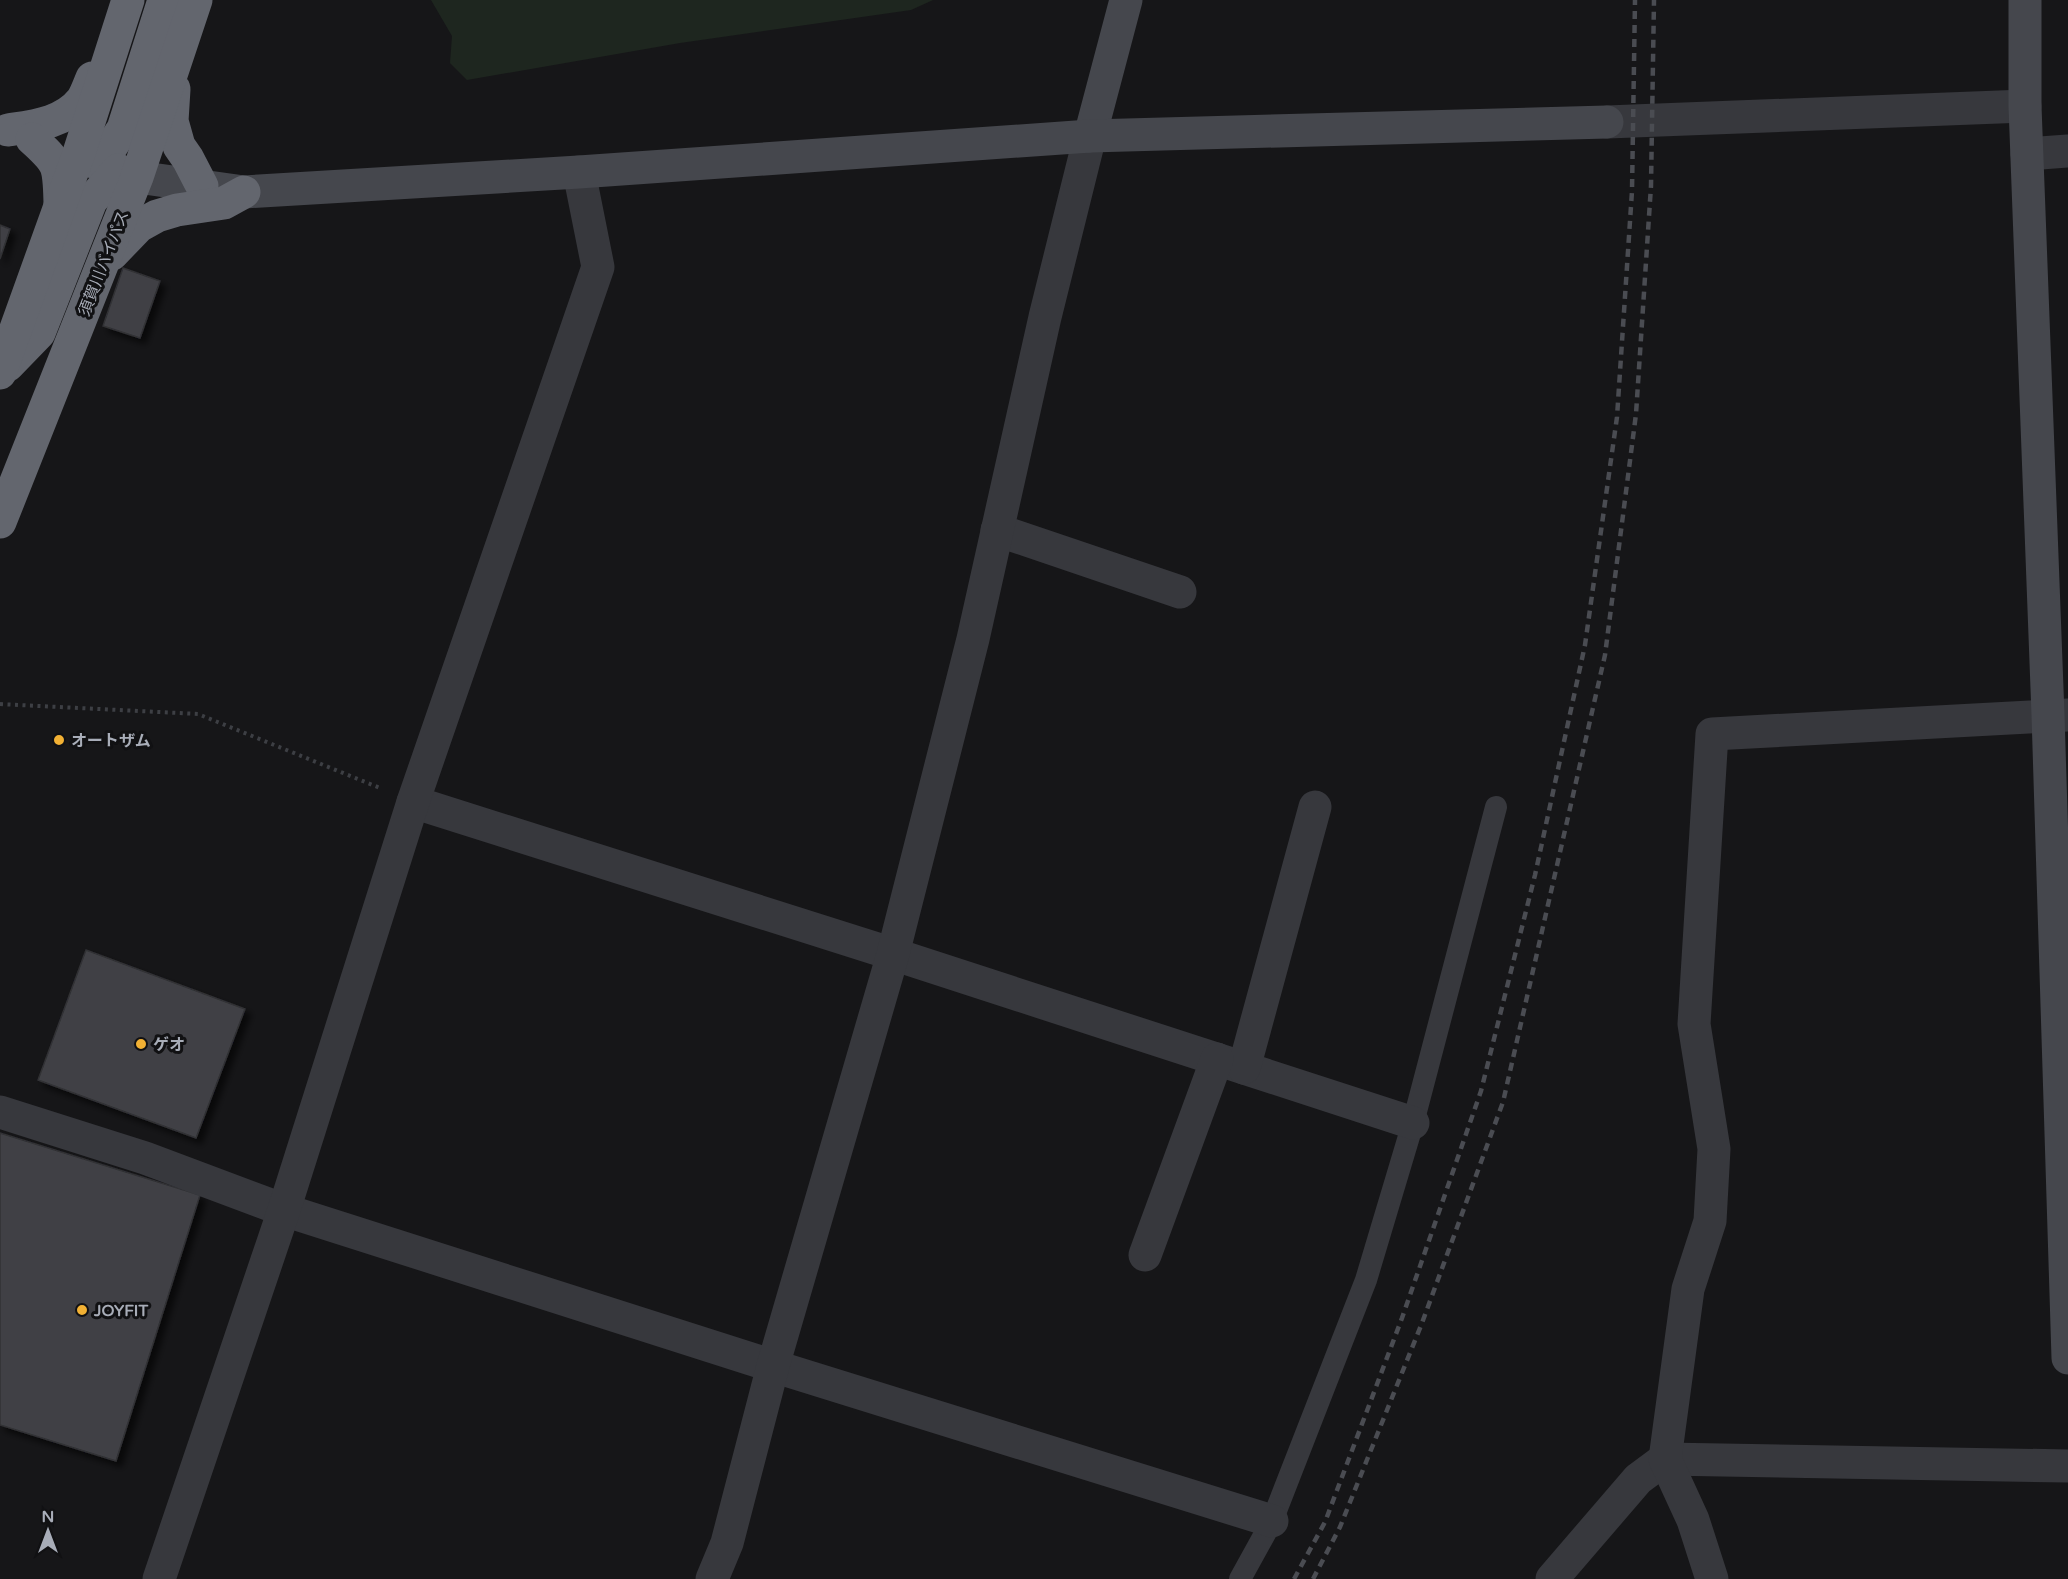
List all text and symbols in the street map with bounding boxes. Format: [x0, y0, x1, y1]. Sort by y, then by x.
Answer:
street label: 須賀川バイパス [75, 208, 133, 319]
place label: オートザム [71, 731, 151, 751]
marker: オートザム [52, 733, 66, 747]
place label: ゲオ [153, 1035, 185, 1055]
marker: ゲオ [134, 1037, 148, 1051]
place label: JOYFIT [93, 1301, 148, 1321]
marker: JOYFIT [75, 1303, 89, 1317]
north arrow [18, 1501, 78, 1561]
text: N [42, 1507, 54, 1527]

